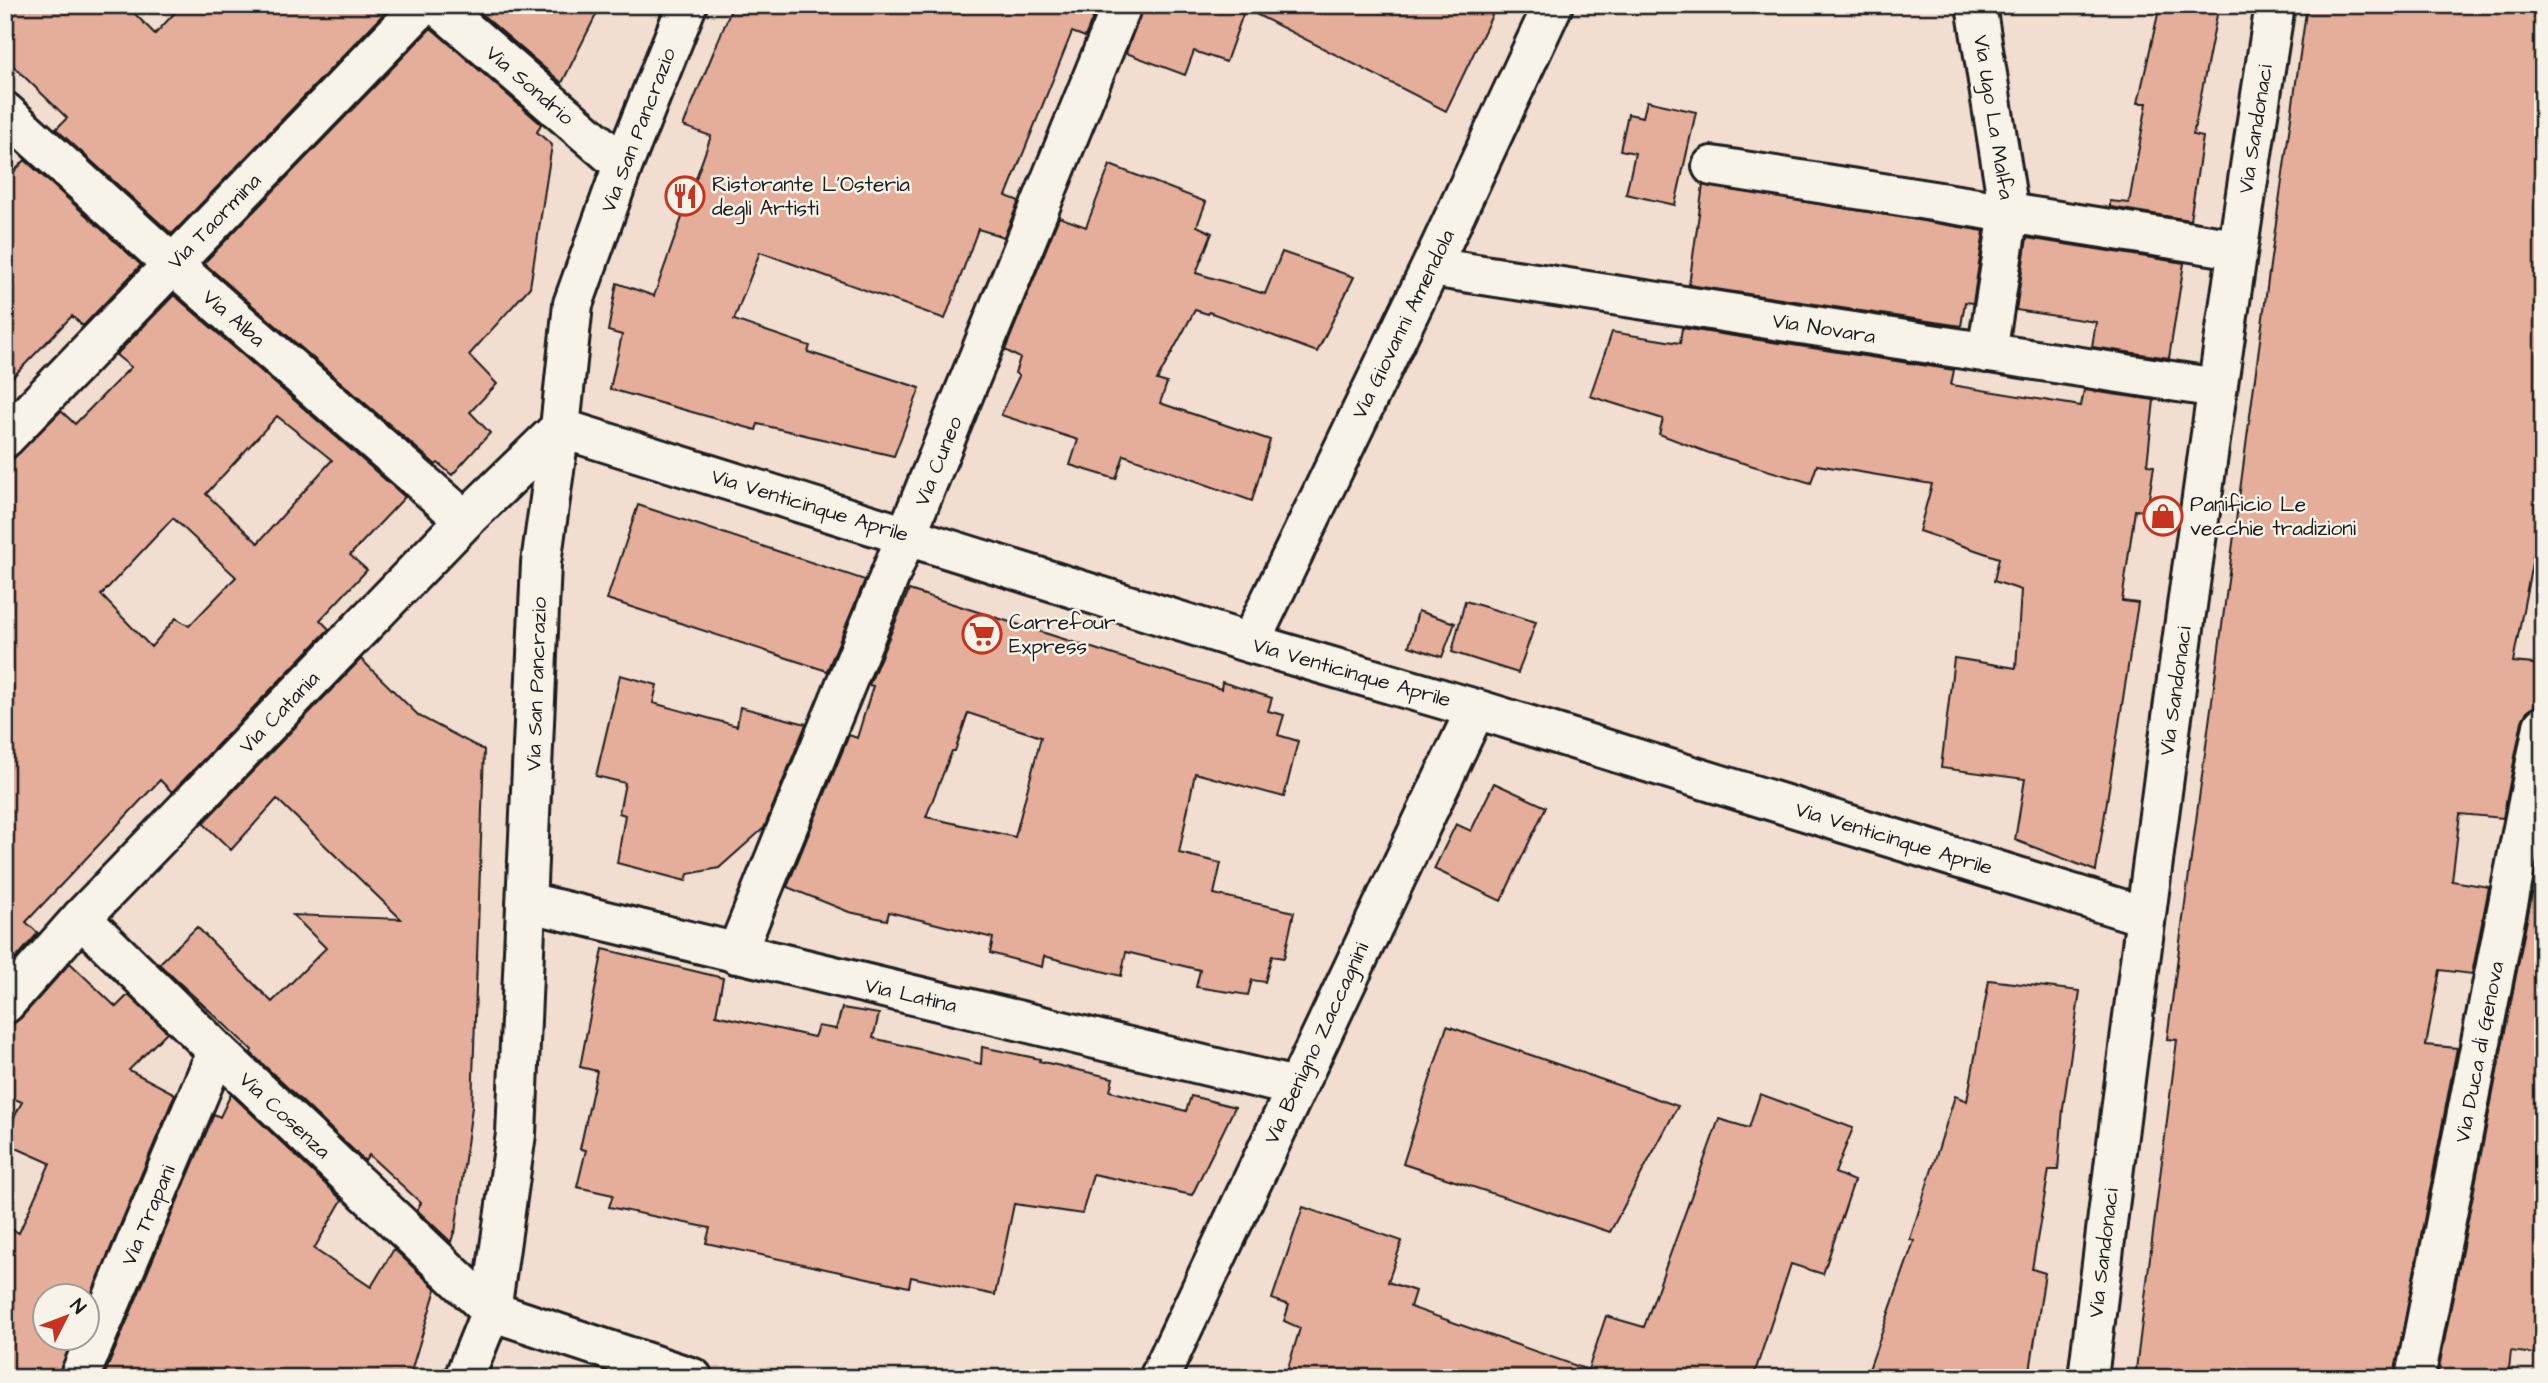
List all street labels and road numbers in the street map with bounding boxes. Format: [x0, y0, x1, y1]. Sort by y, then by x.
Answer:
street label: Via Ugo La Malfa [1964, 33, 2021, 202]
street label: Via Sondrio [479, 39, 580, 132]
street label: Via San Pancrazio [594, 44, 683, 217]
street label: Via Sandonaci [2231, 62, 2280, 196]
street label: Via Taormina [161, 167, 268, 276]
street label: Via Giovanni Amendola [1345, 224, 1462, 424]
street label: Via Alba [196, 283, 272, 354]
street label: Via Novara [1770, 306, 1878, 351]
street label: Via Cuneo [907, 412, 970, 511]
street label: Via Venticinque Aprile [707, 462, 912, 550]
street label: Via San Pancrazio [519, 596, 554, 772]
street label: Via Sandonaci [2152, 625, 2199, 758]
street label: Via Venticinque Aprile [1249, 630, 1454, 716]
street label: Via Catania [233, 664, 326, 760]
street label: Via Venticinque Aprile [1791, 795, 1996, 883]
street label: Via Benigno Zaccagnini [1257, 938, 1378, 1150]
street label: Via Duca di Genova [2448, 959, 2511, 1145]
street label: Via Latina [862, 971, 960, 1020]
street label: Via Cosenza [232, 1065, 337, 1166]
street label: Via Trapani [114, 1160, 184, 1270]
street label: Via Sandonaci [2081, 1187, 2126, 1320]

